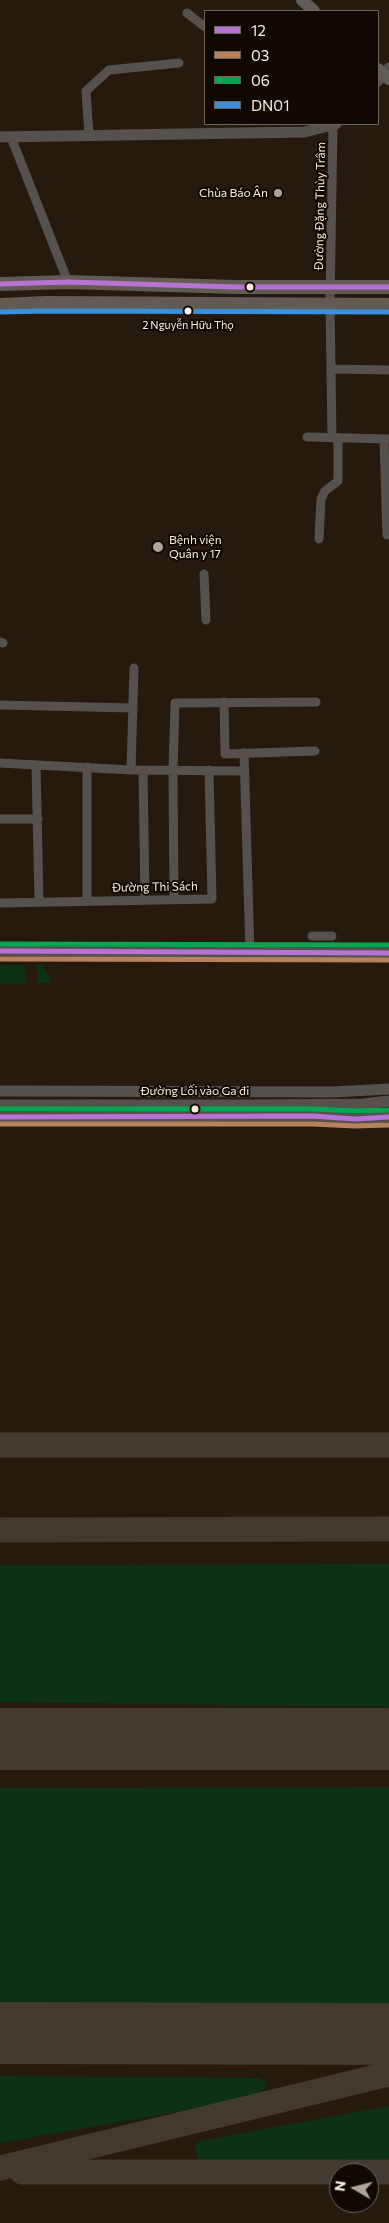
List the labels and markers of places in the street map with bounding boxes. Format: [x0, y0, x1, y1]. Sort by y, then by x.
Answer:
place label: Chùa Báo Ân [199, 186, 268, 200]
marker: Chùa Báo Ân [272, 187, 284, 199]
unlabelled marker [245, 282, 255, 292]
marker: 2 Nguyễn Hữu Thọ [183, 306, 193, 316]
place label: 2 Nguyễn Hữu Thọ [142, 318, 234, 332]
place label: Bệnh viện Quân y 17 [169, 533, 222, 561]
marker: Bệnh viện Quân y 17 [151, 540, 165, 554]
unlabelled marker [190, 1104, 200, 1114]

